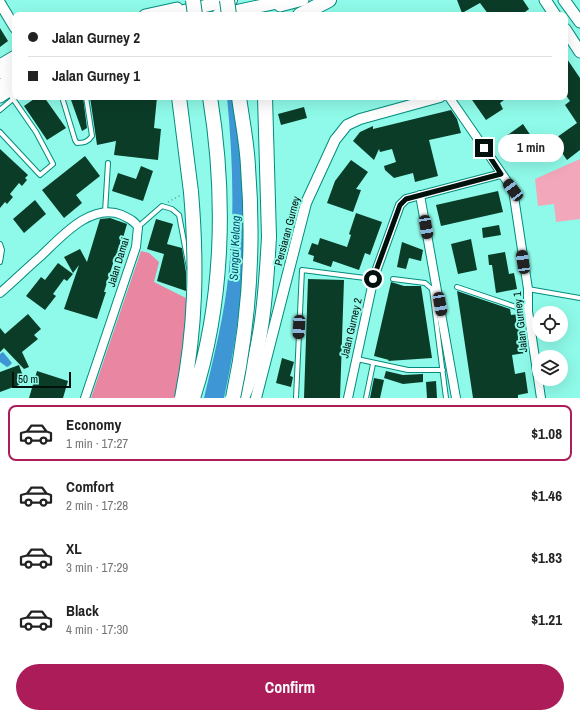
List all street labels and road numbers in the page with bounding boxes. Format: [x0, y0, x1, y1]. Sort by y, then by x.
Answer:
street label: Persiaran Gurney [271, 194, 303, 267]
street label: Jalan Damai [104, 236, 132, 288]
street label: Jalan Gurney 1 [510, 291, 530, 353]
street label: Jalan Gurney 2 [337, 297, 365, 359]

